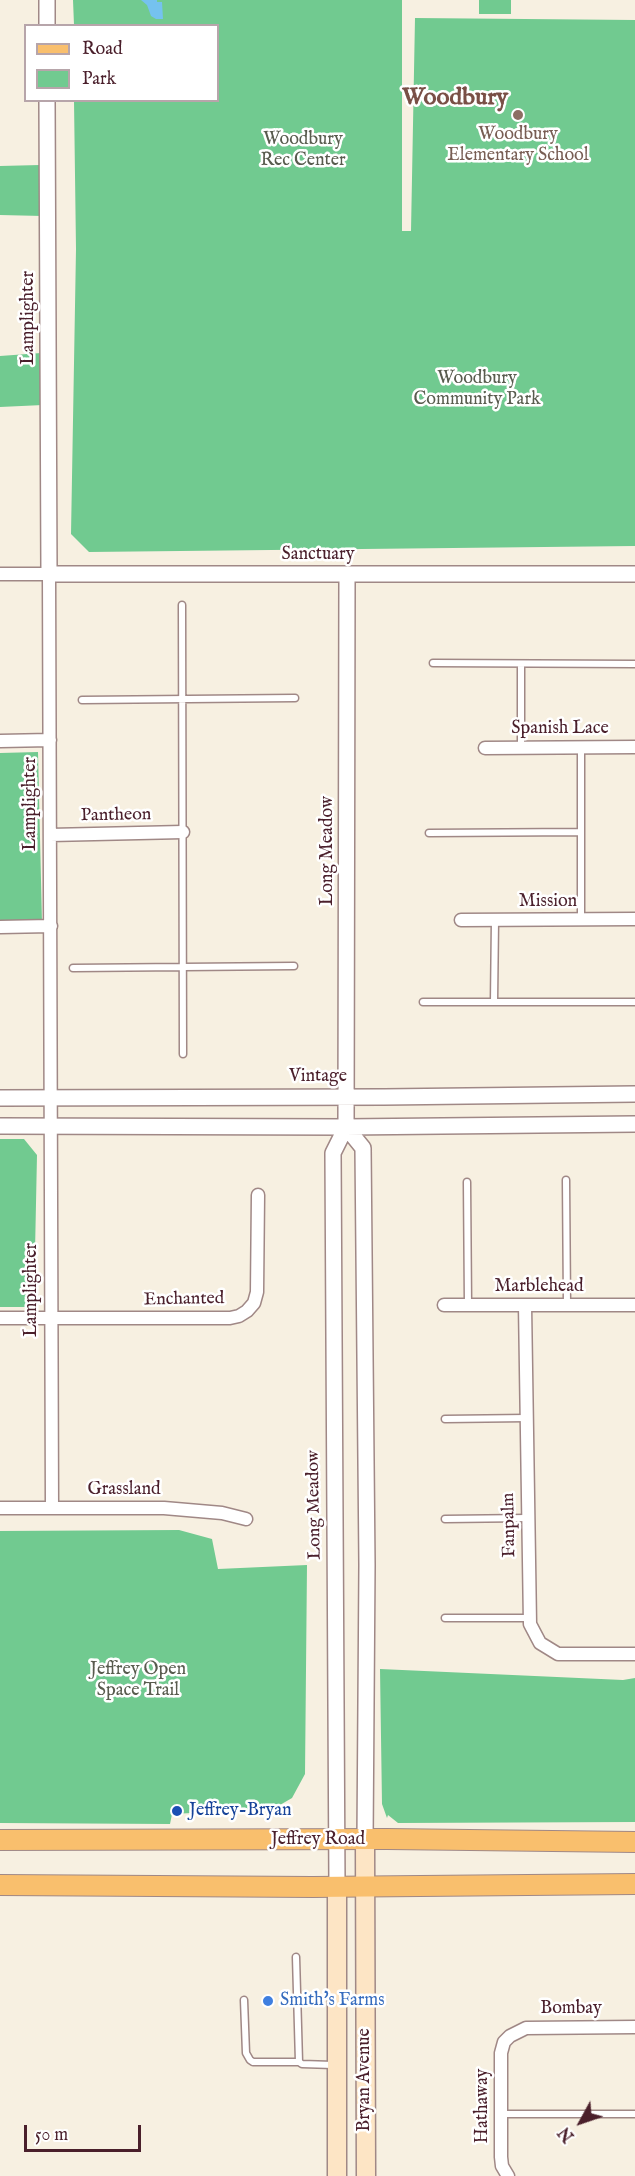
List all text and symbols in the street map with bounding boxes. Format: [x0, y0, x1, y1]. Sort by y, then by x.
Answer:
legend [24, 24, 219, 102]
text: Road [82, 38, 123, 61]
text: Park [82, 68, 116, 91]
district label: Woodbury [402, 85, 508, 113]
marker: Woodbury Elementary School [511, 108, 525, 122]
place label: Woodbury Elementary School [447, 124, 589, 166]
park label: Woodbury Rec Center [260, 129, 346, 172]
street label: Lamplighter [18, 271, 40, 365]
park label: Woodbury Community Park [413, 368, 541, 410]
street label: Sanctuary [281, 544, 355, 566]
street label: Spanish Lace [511, 718, 609, 740]
street label: Lamplighter [20, 757, 42, 851]
street label: Long Meadow [317, 796, 339, 906]
street label: Pantheon [80, 805, 152, 827]
street label: Mission [519, 891, 577, 913]
street label: Vintage [289, 1066, 347, 1088]
street label: Lamplighter [21, 1243, 43, 1337]
street label: Marblehead [494, 1276, 584, 1298]
street label: Enchanted [143, 1288, 225, 1312]
street label: Long Meadow [303, 1450, 327, 1560]
street label: Grassland [87, 1479, 161, 1501]
street label: Fanpalm [499, 1492, 521, 1558]
park label: Jeffrey Open Space Trail [90, 1659, 186, 1702]
place label: Jeffrey-Bryan [189, 1800, 292, 1822]
marker: Jeffrey-Bryan [170, 1804, 184, 1818]
street label: Jeffrey Road [271, 1829, 365, 1851]
place label: Smith's Farms [280, 1990, 385, 2012]
marker: Smith's Farms [261, 1994, 275, 2008]
street label: Bombay [540, 1998, 602, 2020]
street label: Bryan Avenue [354, 2028, 376, 2132]
street label: Hathaway [472, 2069, 494, 2143]
north arrow [551, 2092, 611, 2152]
scale bar [27, 2113, 144, 2151]
text: N [555, 2122, 579, 2145]
text: 50 m [35, 2124, 68, 2147]

